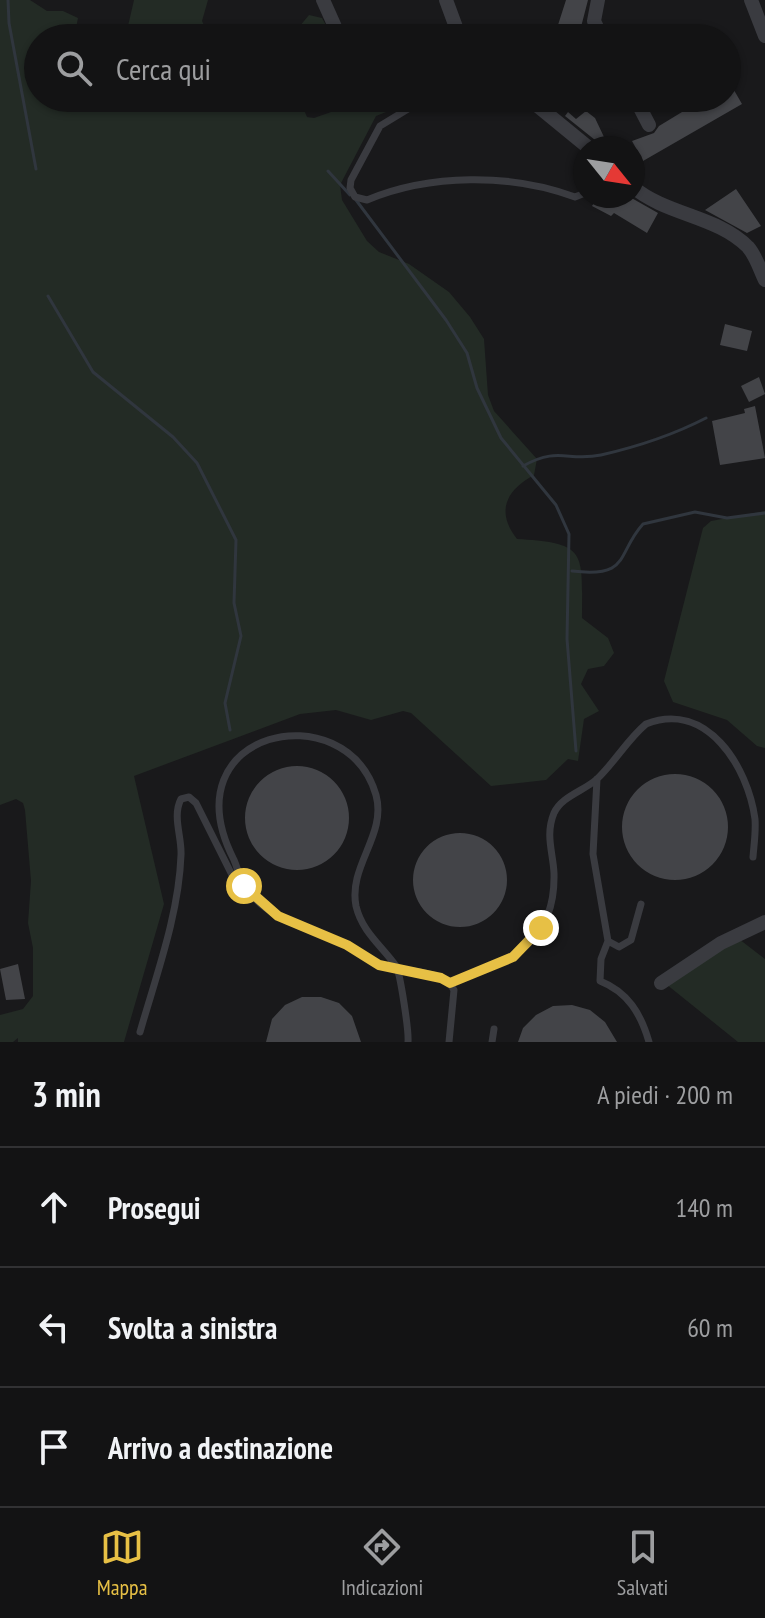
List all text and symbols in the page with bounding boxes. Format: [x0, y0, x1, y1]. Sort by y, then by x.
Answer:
search box [24, 24, 741, 112]
icon: search [52, 46, 96, 90]
text: Cerca qui [116, 49, 211, 88]
north arrow [573, 136, 645, 208]
route start [226, 868, 262, 904]
route end [523, 910, 559, 946]
text: 3 min [32, 1072, 101, 1116]
text: A piedi · 200 m [597, 1078, 733, 1111]
icon: ahead [32, 1185, 76, 1229]
text: Prosegui [108, 1188, 201, 1227]
text: 140 m [675, 1191, 733, 1224]
icon: left [32, 1305, 76, 1349]
text: Svolta a sinistra [108, 1308, 277, 1347]
text: 60 m [687, 1311, 733, 1344]
icon: arrive [32, 1425, 76, 1469]
text: Arrivo a destinazione [108, 1428, 333, 1467]
tab: Mappa [97, 1525, 147, 1601]
tab: Indicazioni [341, 1525, 423, 1601]
tab: Salvati [617, 1525, 668, 1601]

